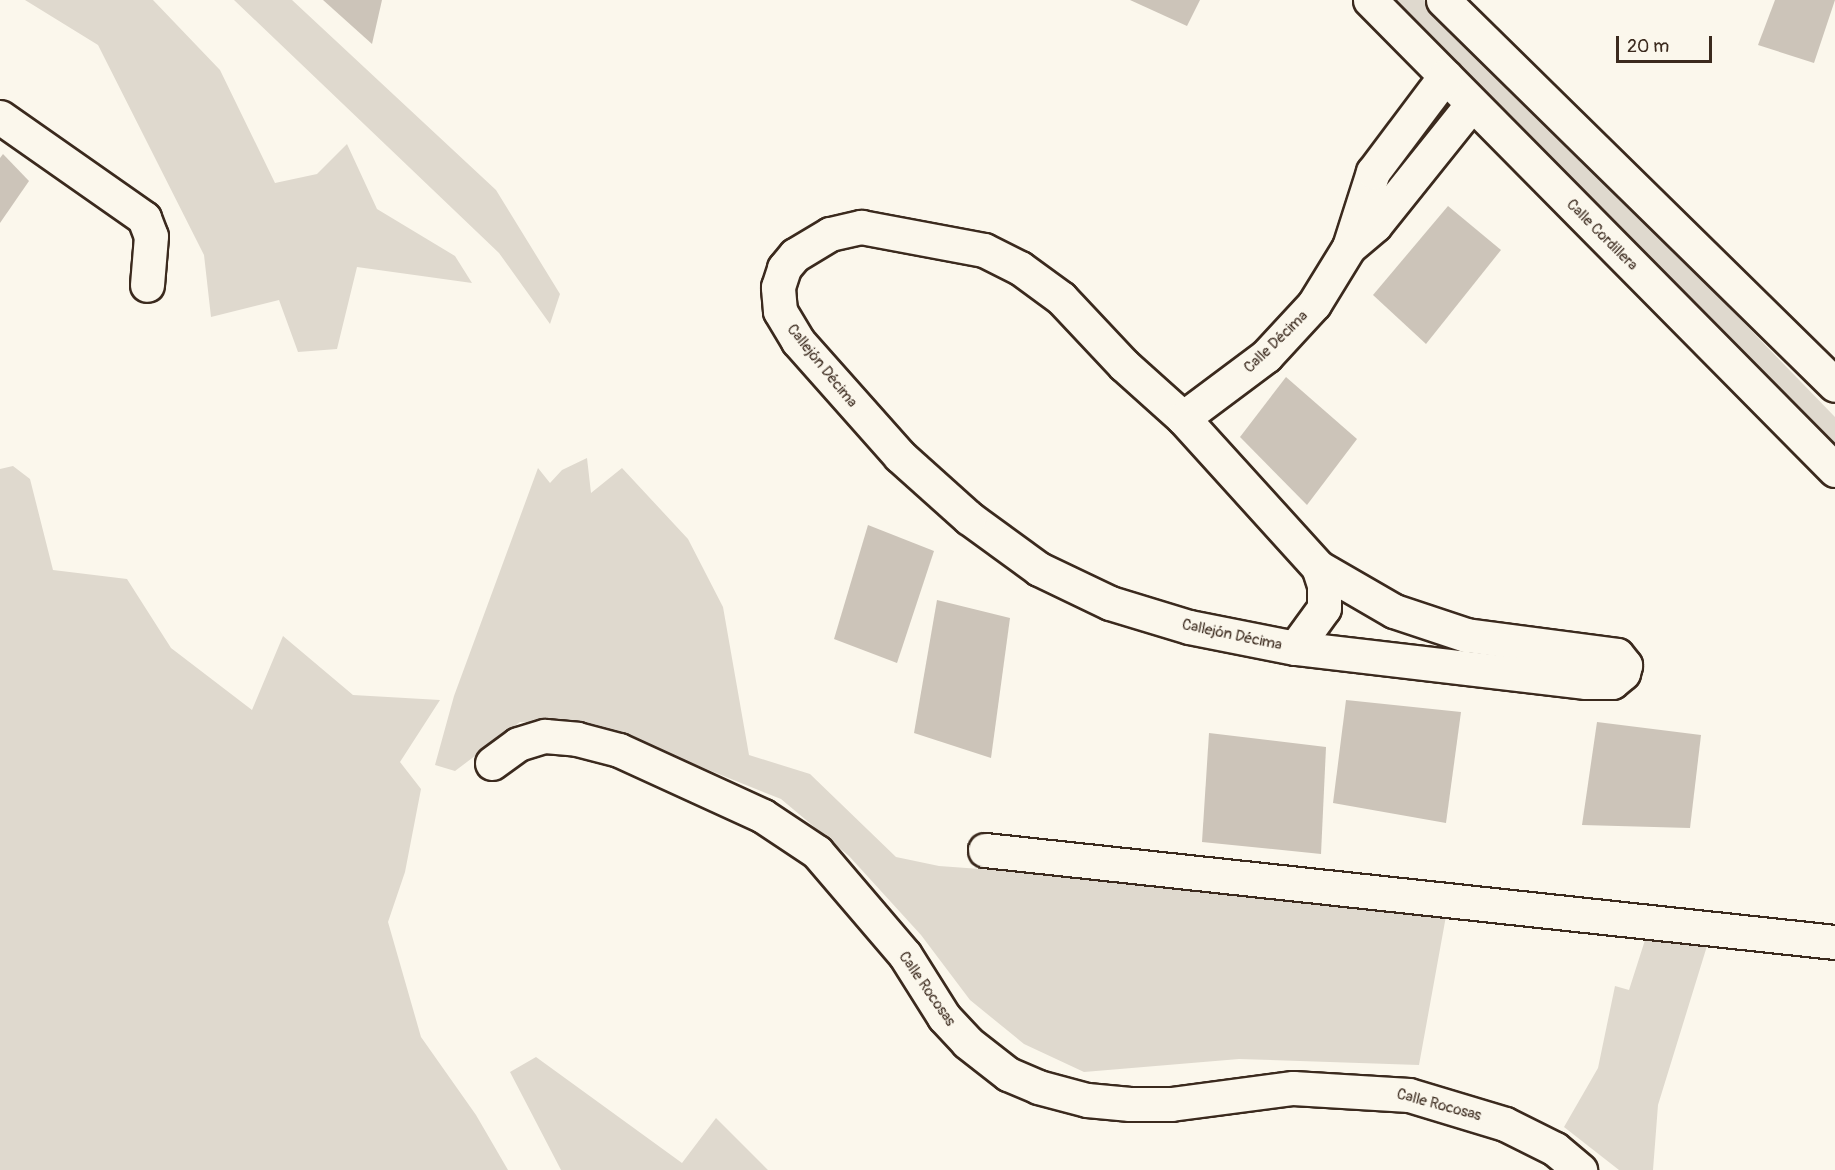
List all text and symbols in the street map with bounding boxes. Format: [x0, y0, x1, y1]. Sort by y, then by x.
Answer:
scale bar [1619, 24, 1715, 62]
text: 20 m [1627, 35, 1669, 58]
street label: Calle Cordillera [1563, 196, 1641, 274]
street label: Calle Décima [1240, 307, 1312, 377]
street label: Callejón Décima [783, 321, 861, 411]
street label: Callejón Décima [1180, 616, 1284, 654]
street label: Calle Rocosas [895, 948, 959, 1030]
street label: Calle Rocosas [1395, 1085, 1483, 1125]

